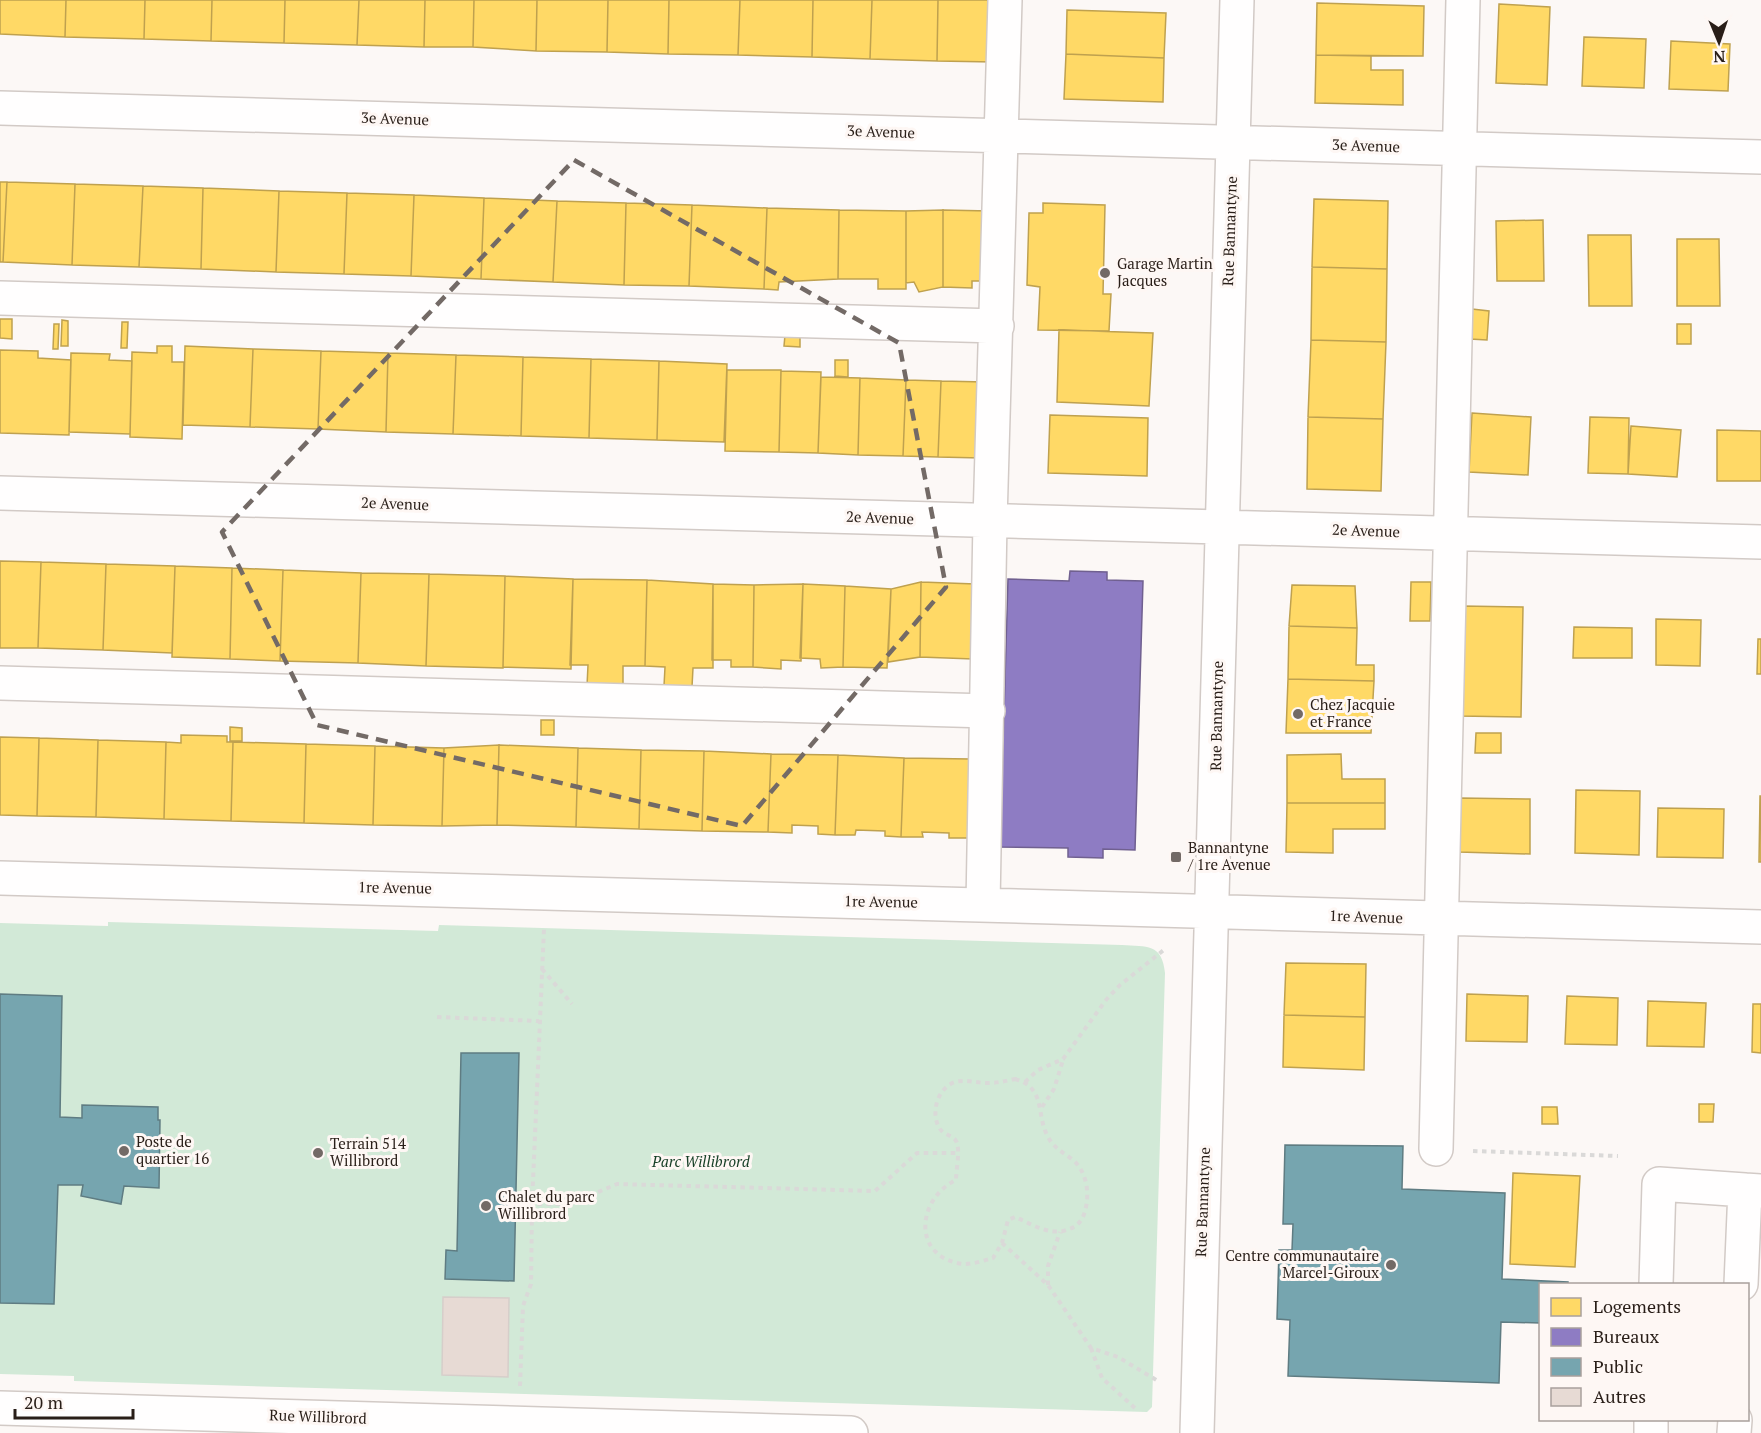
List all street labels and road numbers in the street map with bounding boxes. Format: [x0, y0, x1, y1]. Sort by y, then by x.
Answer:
street label: 3e Avenue [361, 107, 429, 129]
street label: 3e Avenue [847, 120, 915, 142]
street label: 3e Avenue [1332, 134, 1400, 156]
street label: Rue Bannantyne [1217, 176, 1241, 286]
street label: 2e Avenue [361, 492, 429, 514]
street label: 2e Avenue [846, 506, 914, 528]
street label: 2e Avenue [1332, 519, 1400, 541]
street label: Rue Bannantyne [1205, 661, 1227, 771]
street label: 1re Avenue [358, 876, 432, 898]
street label: 1re Avenue [844, 890, 918, 912]
street label: 1re Avenue [1329, 905, 1403, 927]
street label: Rue Bannantyne [1190, 1147, 1214, 1257]
street label: Rue Willibrord [269, 1404, 367, 1428]

